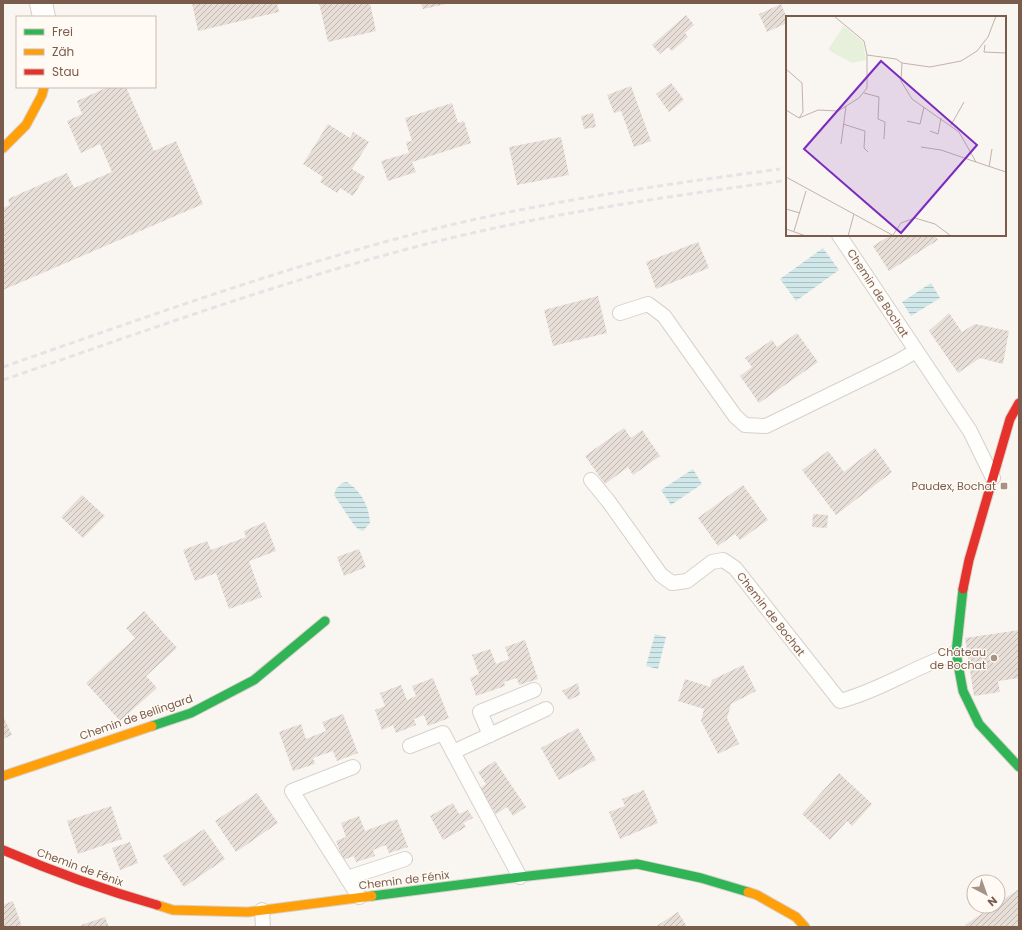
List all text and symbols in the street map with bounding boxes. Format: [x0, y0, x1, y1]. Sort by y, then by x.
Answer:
legend [16, 16, 156, 88]
inset map [786, 16, 1006, 236]
text: Frei [52, 23, 73, 40]
text: Zäh [52, 43, 74, 60]
text: Stau [52, 63, 79, 80]
street label: Chemin de Bochat [843, 246, 913, 340]
place label: Paudex, Bochat [912, 478, 996, 494]
marker: Paudex, Bochat [999, 481, 1009, 491]
street label: Chemin de Bochat [733, 569, 809, 659]
place label: Château de Bochat [930, 644, 986, 673]
marker: Château de Bochat [989, 653, 999, 663]
street label: Chemin de Bellingard [77, 690, 195, 744]
street label: Chemin de Fénix [35, 844, 126, 890]
street label: Chemin de Fénix [358, 866, 451, 893]
north arrow [966, 874, 1006, 914]
text: N [984, 893, 1001, 910]

